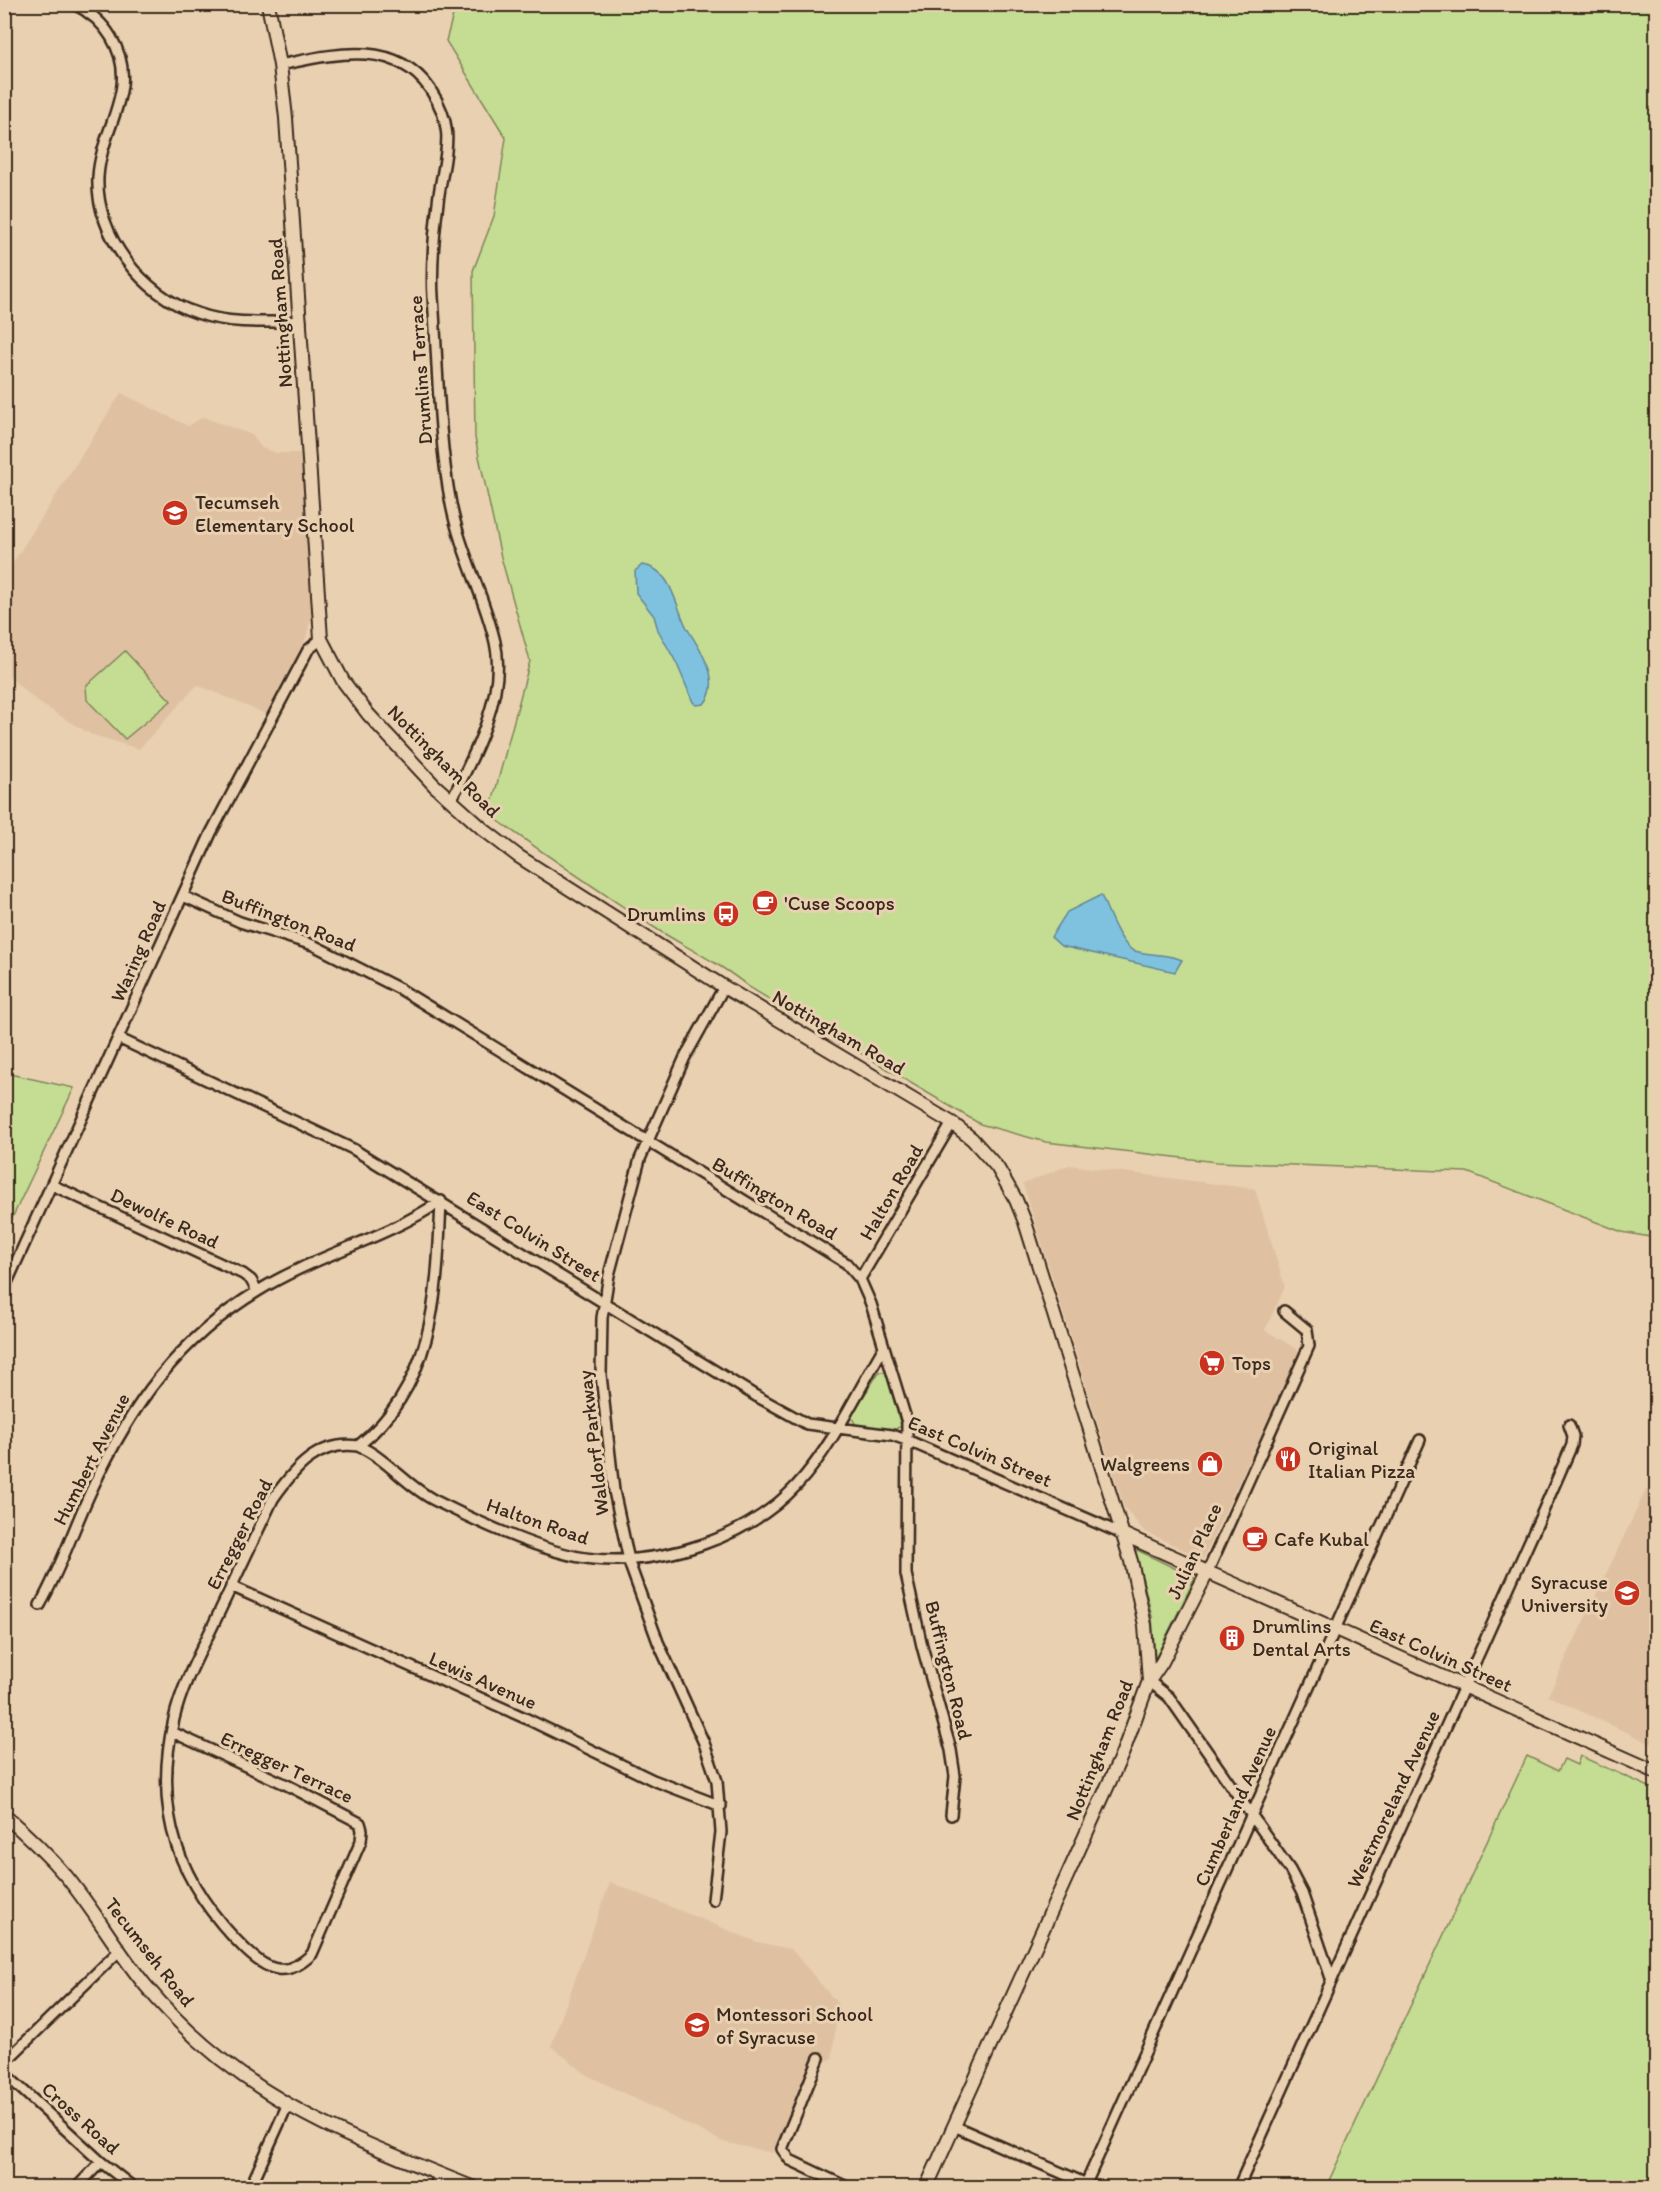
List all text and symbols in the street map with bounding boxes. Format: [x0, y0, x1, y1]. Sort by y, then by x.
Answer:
street label: Nottingham Road [263, 237, 297, 388]
street label: Drumlins Terrace [403, 295, 437, 445]
place label: Tecumseh Elementary School [195, 490, 355, 537]
school or university icon: Tecumseh Elementary School [160, 498, 190, 528]
street label: Nottingham Road [383, 700, 506, 823]
street label: Buffington Road [218, 883, 360, 957]
cafe icon: 'Cuse Scoops [750, 888, 780, 918]
place label: 'Cuse Scoops [784, 891, 895, 915]
street label: Waring Road [105, 896, 171, 1006]
bus stop icon: Drumlins [711, 899, 741, 929]
place label: Drumlins [627, 902, 706, 926]
street label: Nottingham Road [768, 984, 910, 1080]
street label: Halton Road [854, 1140, 928, 1244]
street label: Buffington Road [708, 1151, 842, 1245]
street label: Dewolfe Road [107, 1182, 223, 1254]
street label: East Colvin Street [462, 1185, 606, 1287]
supermarket icon: Tops [1197, 1348, 1227, 1378]
place label: Tops [1232, 1351, 1271, 1375]
street label: Waldorf Parkway [572, 1368, 614, 1517]
street label: Humbert Avenue [47, 1389, 135, 1529]
street label: East Colvin Street [905, 1410, 1056, 1492]
place label: Original Italian Pizza [1308, 1436, 1415, 1483]
restaurant icon: Original Italian Pizza [1273, 1444, 1303, 1474]
shop icon: Walgreens [1195, 1449, 1225, 1479]
place label: Walgreens [1100, 1452, 1190, 1476]
street label: Erregger Road [201, 1474, 277, 1594]
street label: Halton Road [483, 1492, 593, 1550]
street label: Julian Place [1161, 1499, 1227, 1603]
cafe icon: Cafe Kubal [1240, 1524, 1270, 1554]
place label: Cafe Kubal [1274, 1527, 1369, 1551]
place label: Syracuse University [1521, 1570, 1609, 1617]
school or university icon: Syracuse University [1612, 1578, 1642, 1608]
street label: Buffington Road [920, 1598, 978, 1742]
street label: East Colvin Street [1366, 1613, 1517, 1697]
place label: Drumlins Dental Arts [1252, 1614, 1351, 1661]
building icon: Drumlins Dental Arts [1217, 1623, 1247, 1653]
street label: Lewis Avenue [425, 1646, 541, 1714]
street label: Nottingham Road [1060, 1676, 1138, 1824]
street label: Westmoreland Avenue [1341, 1706, 1445, 1892]
street label: Cumberland Avenue [1189, 1722, 1281, 1890]
street label: Erregger Terrace [217, 1726, 357, 1808]
street label: Tecumseh Road [100, 1893, 200, 2012]
place label: Montessori School of Syracuse [716, 2002, 873, 2049]
school or university icon: Montessori School of Syracuse [682, 2010, 712, 2040]
street label: Cross Road [37, 2077, 125, 2159]

